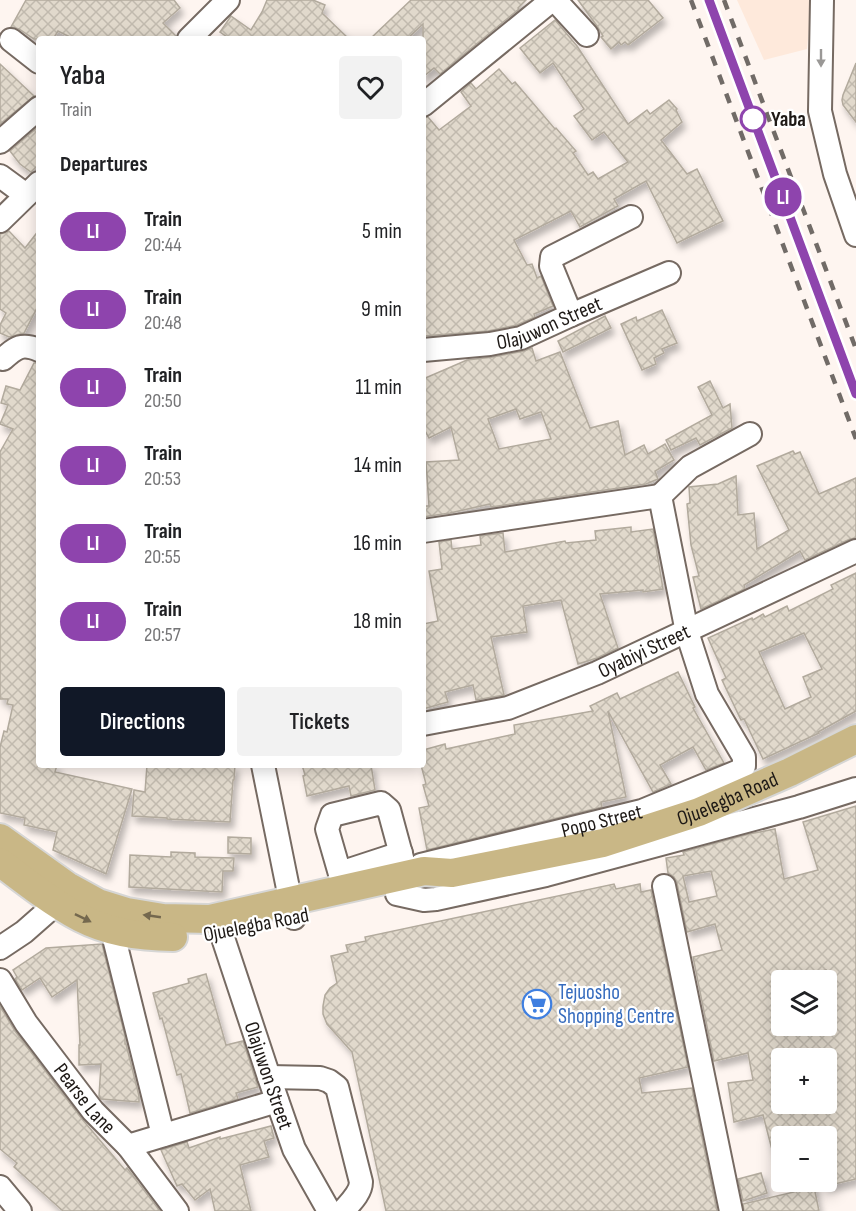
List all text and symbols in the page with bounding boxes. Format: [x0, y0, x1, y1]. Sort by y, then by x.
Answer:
one-way arrow [817, 49, 826, 68]
button: heart [339, 56, 402, 119]
text: Yaba [60, 59, 105, 92]
text: Train [60, 98, 92, 122]
marker: Yaba [740, 106, 766, 132]
place label: Yaba [771, 107, 806, 132]
text: Departures [60, 151, 148, 178]
line badge: LI [756, 178, 810, 216]
text: LI [777, 185, 789, 210]
text: Train [144, 206, 182, 233]
text: 5 min [362, 218, 402, 245]
text: LI [87, 219, 99, 244]
text: 20:44 [144, 233, 182, 257]
text: Train [144, 284, 182, 311]
street label: Olajuwon Street [494, 291, 605, 355]
text: 9 min [361, 296, 402, 323]
text: LI [87, 297, 99, 322]
text: 20:48 [144, 311, 182, 335]
text: Train [144, 362, 182, 389]
text: 11 min [355, 374, 402, 401]
text: LI [87, 375, 99, 400]
text: 20:50 [144, 389, 182, 413]
text: Train [144, 440, 182, 467]
text: 14 min [354, 452, 402, 479]
text: LI [87, 453, 99, 478]
text: 20:53 [144, 467, 181, 491]
text: Train [144, 518, 182, 545]
text: 16 min [354, 530, 402, 557]
text: LI [87, 531, 99, 556]
text: 20:55 [144, 545, 181, 569]
text: Train [144, 596, 182, 623]
text: 18 min [354, 608, 402, 635]
text: LI [87, 609, 99, 634]
street label: Oyabiyi Street [594, 619, 694, 683]
text: 20:57 [144, 623, 181, 647]
button: Directions [60, 687, 225, 756]
button: Tickets [237, 687, 402, 756]
street label: Ojuelegba Road [674, 766, 782, 831]
street label: Popo Street [559, 799, 645, 843]
street label: Ojuelegba Road [201, 903, 311, 947]
one-way arrow [142, 912, 161, 921]
one-way arrow [75, 914, 92, 923]
map controls [771, 970, 837, 1192]
button: layers [771, 970, 837, 1036]
place label: Tejuosho Shopping Centre [558, 980, 675, 1029]
supermarket icon: Tejuosho Shopping Centre [521, 988, 553, 1020]
street label: Olajuwon Street [239, 1018, 299, 1133]
button: + [771, 1048, 837, 1114]
street label: Pearse Lane [49, 1058, 121, 1139]
button: − [771, 1126, 837, 1192]

